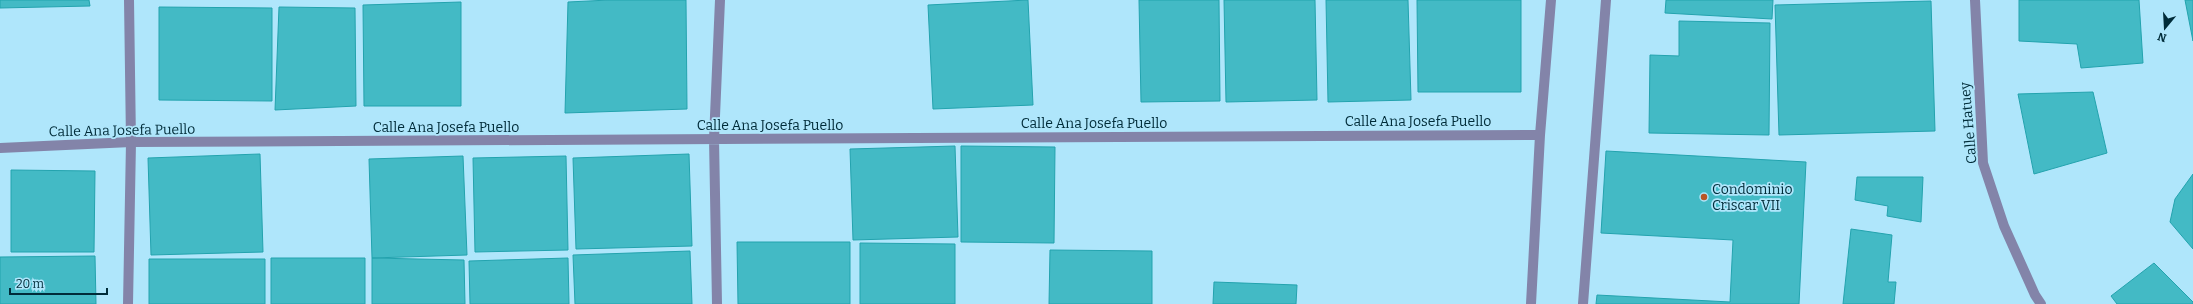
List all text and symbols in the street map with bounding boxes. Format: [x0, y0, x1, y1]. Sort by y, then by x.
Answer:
north arrow [2145, 8, 2185, 48]
text: N [2156, 29, 2168, 45]
street label: Calle Hatuey [1956, 81, 1981, 165]
street label: Calle Ana Josefa Puello [1345, 113, 1491, 130]
street label: Calle Ana Josefa Puello [1021, 115, 1167, 132]
street label: Calle Ana Josefa Puello [697, 117, 843, 134]
street label: Calle Ana Josefa Puello [373, 119, 519, 136]
street label: Calle Ana Josefa Puello [49, 121, 195, 140]
place label: Condominio Criscar VII [1712, 181, 1793, 214]
marker: Condominio Criscar VII [1699, 192, 1709, 202]
scale bar [10, 270, 107, 296]
text: 20 m [16, 277, 45, 291]

